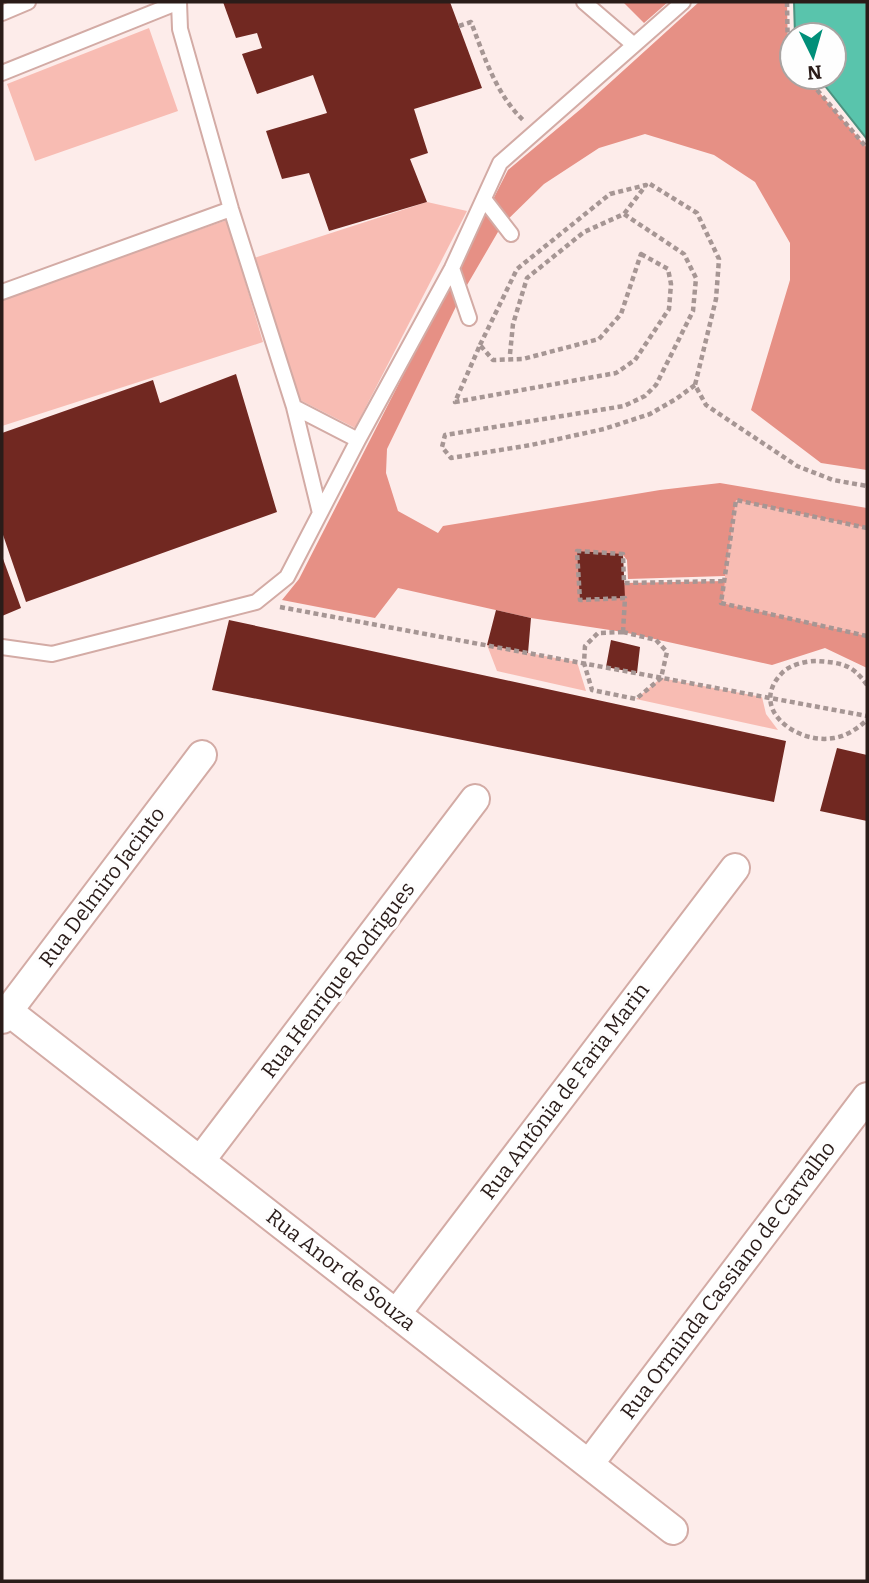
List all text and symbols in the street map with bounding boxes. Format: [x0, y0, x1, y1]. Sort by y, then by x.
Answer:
north arrow [778, 21, 848, 91]
text: N [806, 60, 823, 85]
street label: Rua Delmiro Jacinto [33, 802, 171, 972]
street label: Rua Henrique Rodrigues [256, 877, 420, 1083]
street label: Rua Antônia de Faria Marin [475, 978, 655, 1204]
street label: Rua Orminda Cassiano de Carvalho [615, 1136, 841, 1424]
street label: Rua Anor de Souza [261, 1204, 421, 1337]

